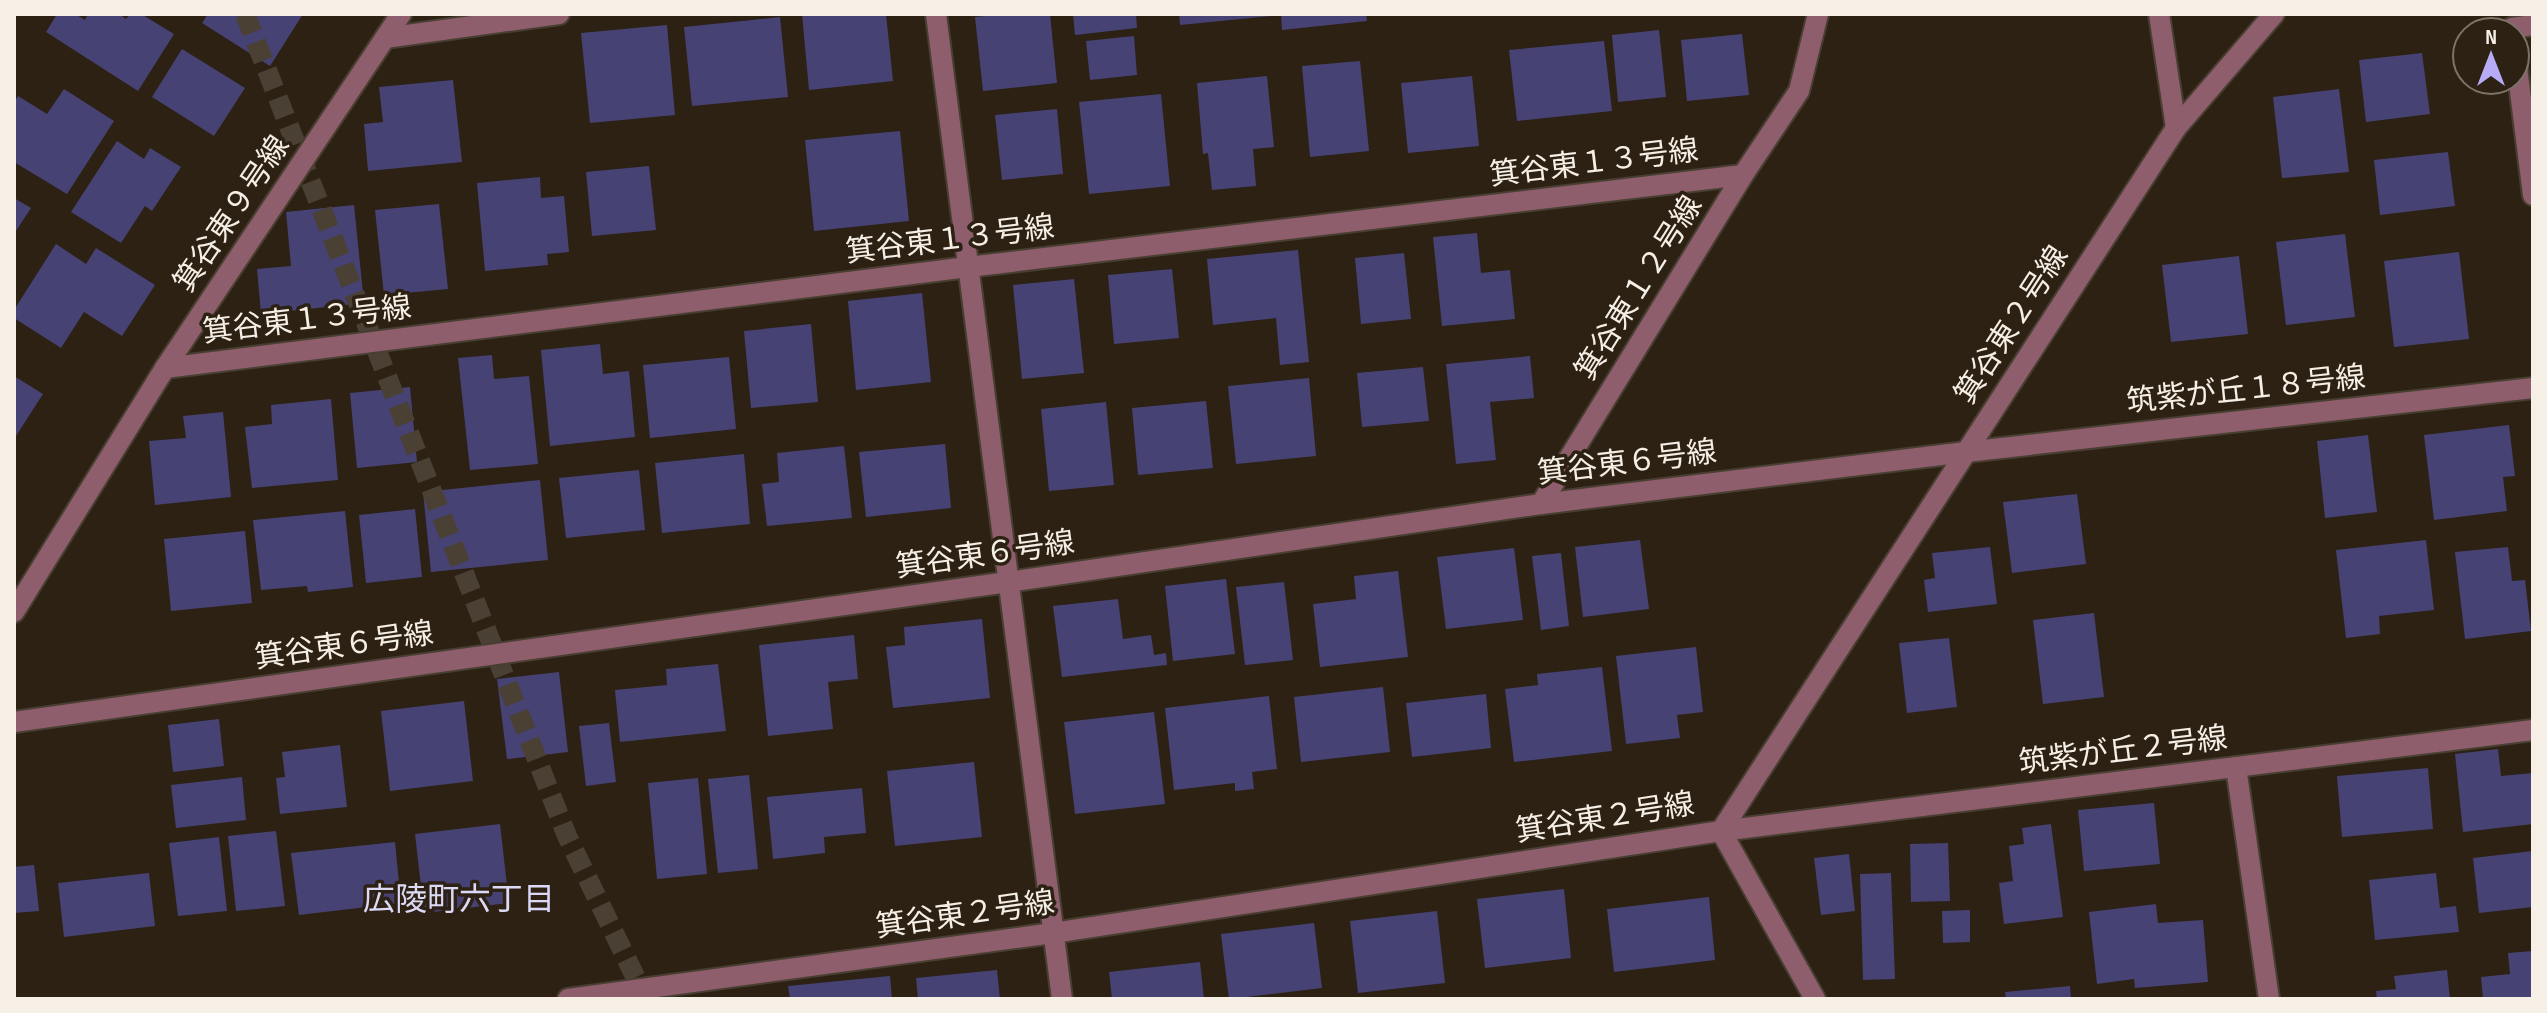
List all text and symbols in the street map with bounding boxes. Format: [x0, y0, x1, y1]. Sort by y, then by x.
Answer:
north arrow [2451, 16, 2531, 96]
text: N [2485, 24, 2497, 51]
street label: 箕谷東９号線 [167, 129, 297, 299]
street label: 箕谷東１３号線 [1488, 132, 1700, 194]
street label: 箕谷東１２号線 [1568, 189, 1710, 387]
street label: 箕谷東１３号線 [844, 209, 1056, 271]
street label: 箕谷東２号線 [1948, 240, 2076, 410]
street label: 箕谷東１３号線 [201, 289, 413, 351]
street label: 筑紫が丘１８号線 [2125, 360, 2367, 420]
street label: 箕谷東６号線 [1535, 434, 1719, 492]
street label: 箕谷東６号線 [893, 525, 1077, 585]
street label: 箕谷東６号線 [252, 616, 436, 676]
street label: 筑紫が丘２号線 [2017, 720, 2229, 782]
street label: 箕谷東２号線 [1513, 786, 1697, 850]
district label: 広陵町六丁目 [363, 881, 555, 920]
street label: 箕谷東２号線 [873, 885, 1057, 945]

